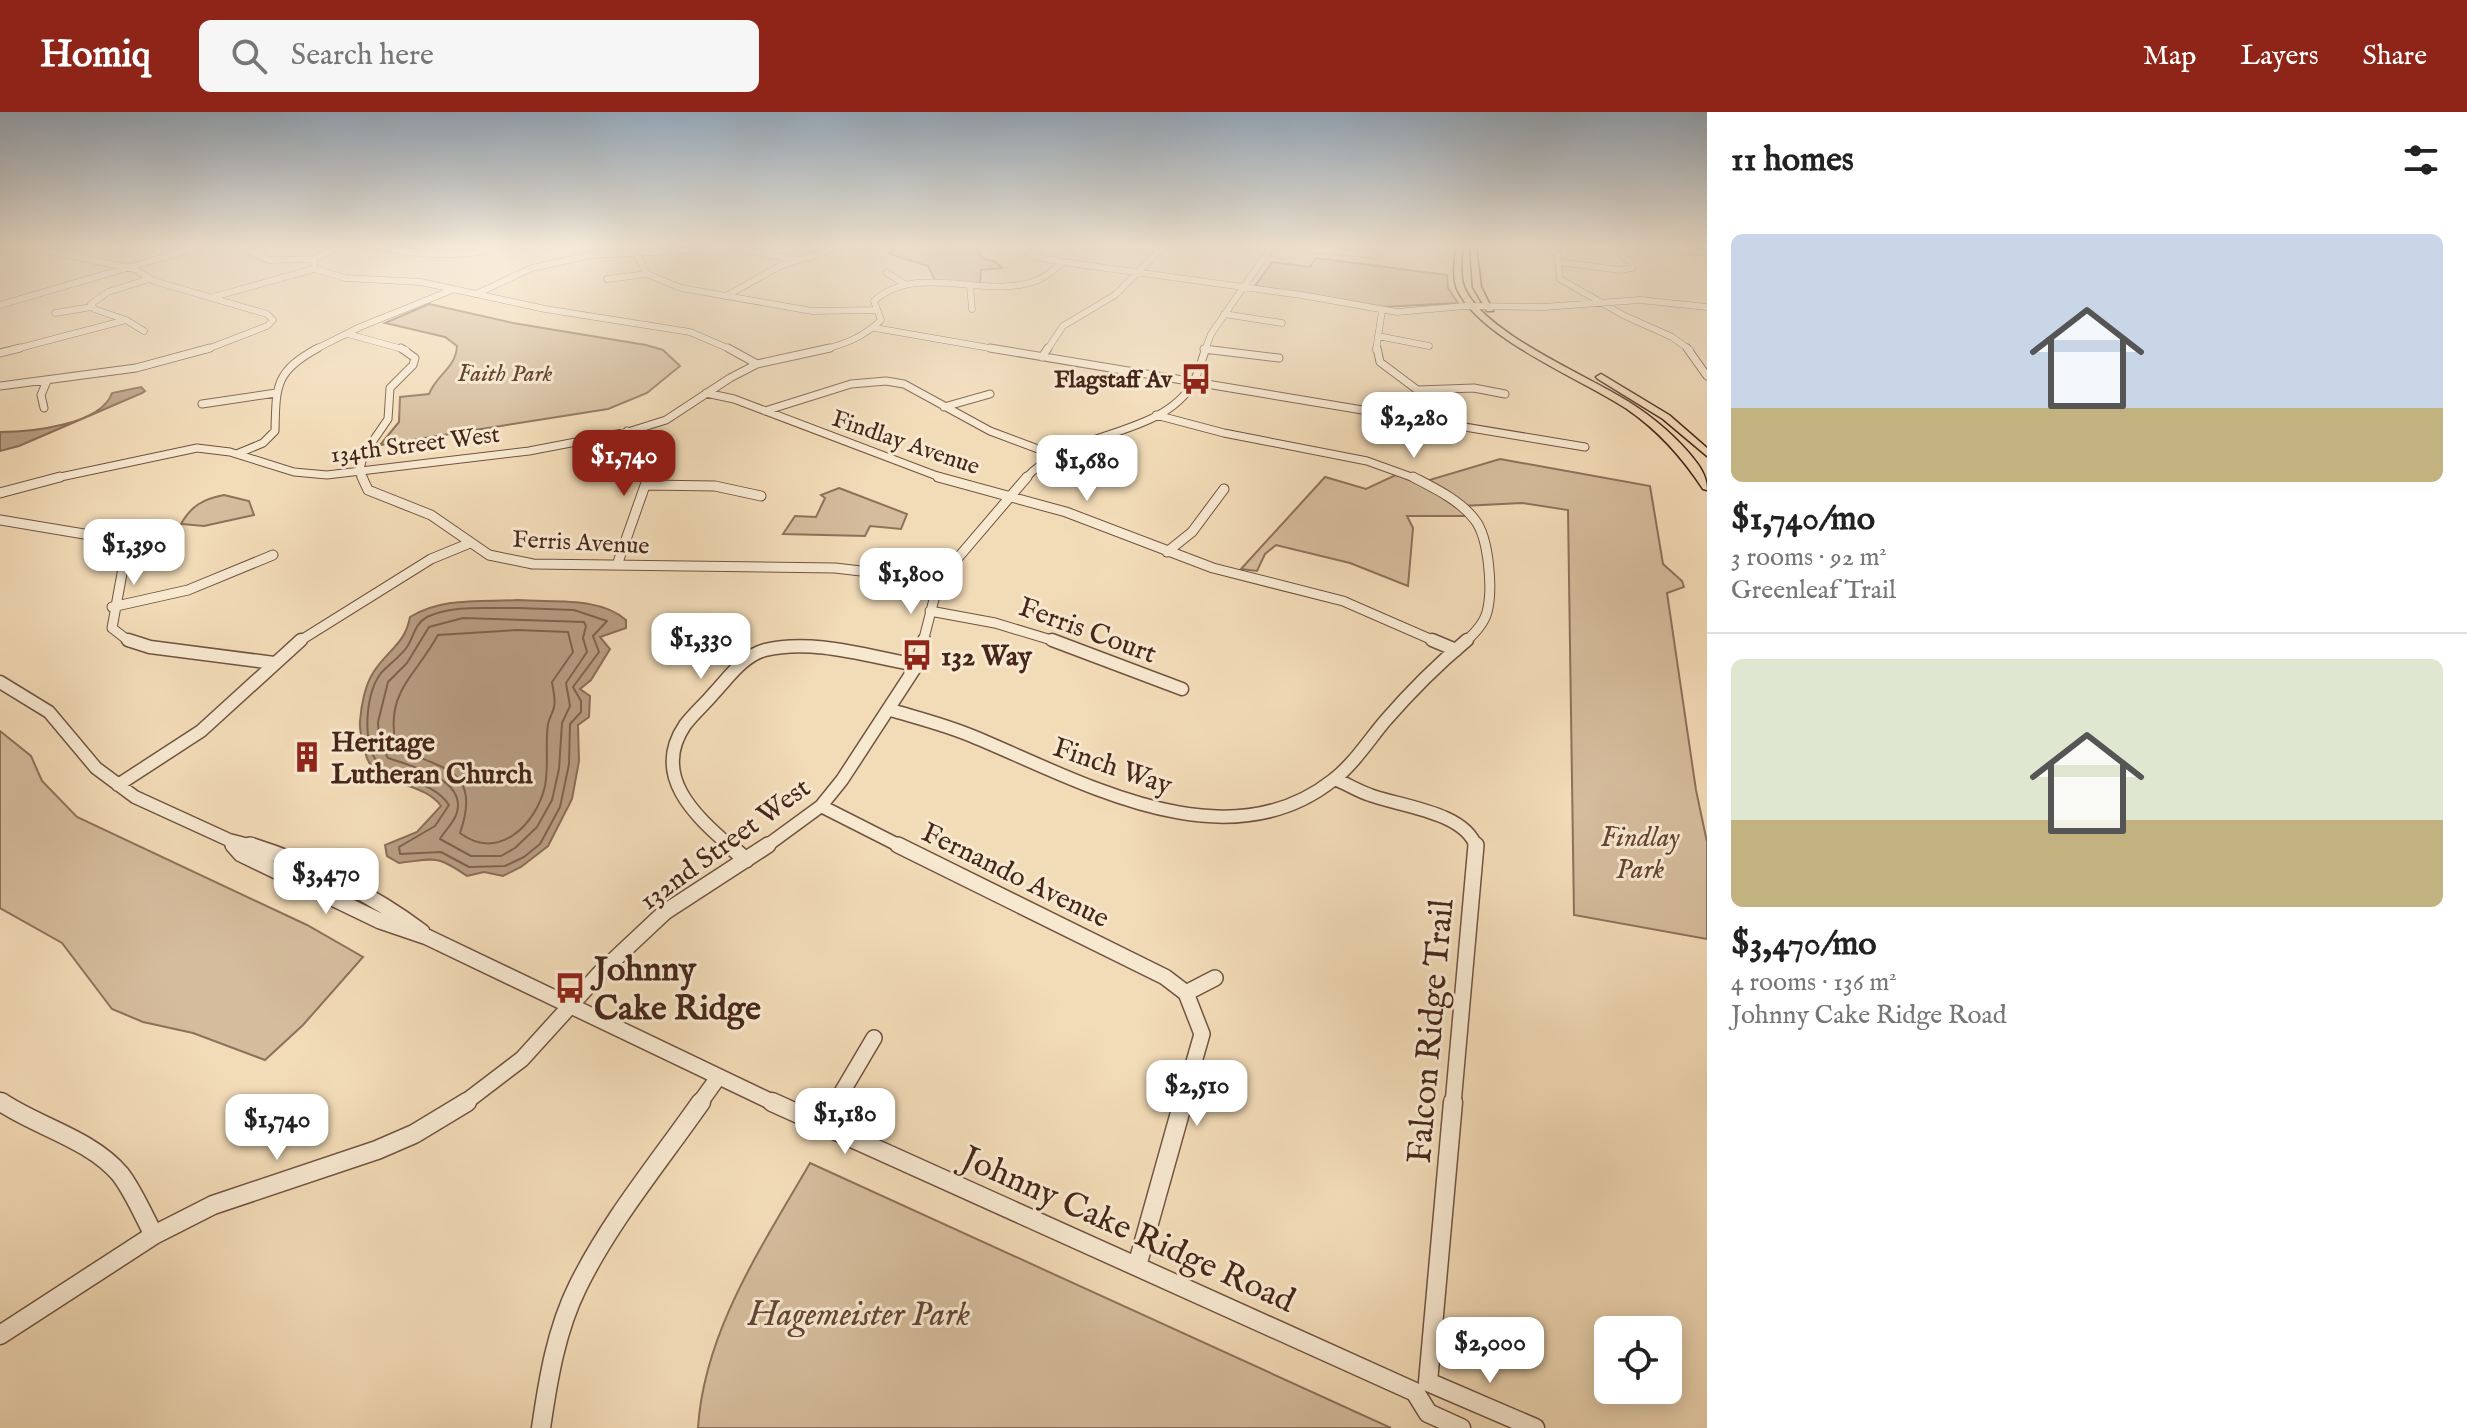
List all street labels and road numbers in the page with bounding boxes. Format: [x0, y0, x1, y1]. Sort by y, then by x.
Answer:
street label: Findlay Avenue [827, 404, 984, 483]
street label: 134th Street West [329, 420, 502, 471]
street label: Ferris Avenue [512, 524, 650, 563]
street label: Ferris Court [1014, 590, 1161, 673]
street label: Finch Way [1048, 731, 1177, 804]
street label: 132nd Street West [633, 771, 818, 919]
street label: Fernando Avenue [915, 816, 1115, 937]
street label: Falcon Ridge Trail [1399, 897, 1465, 1165]
street label: Johnny Cake Ridge Road [951, 1136, 1302, 1324]

